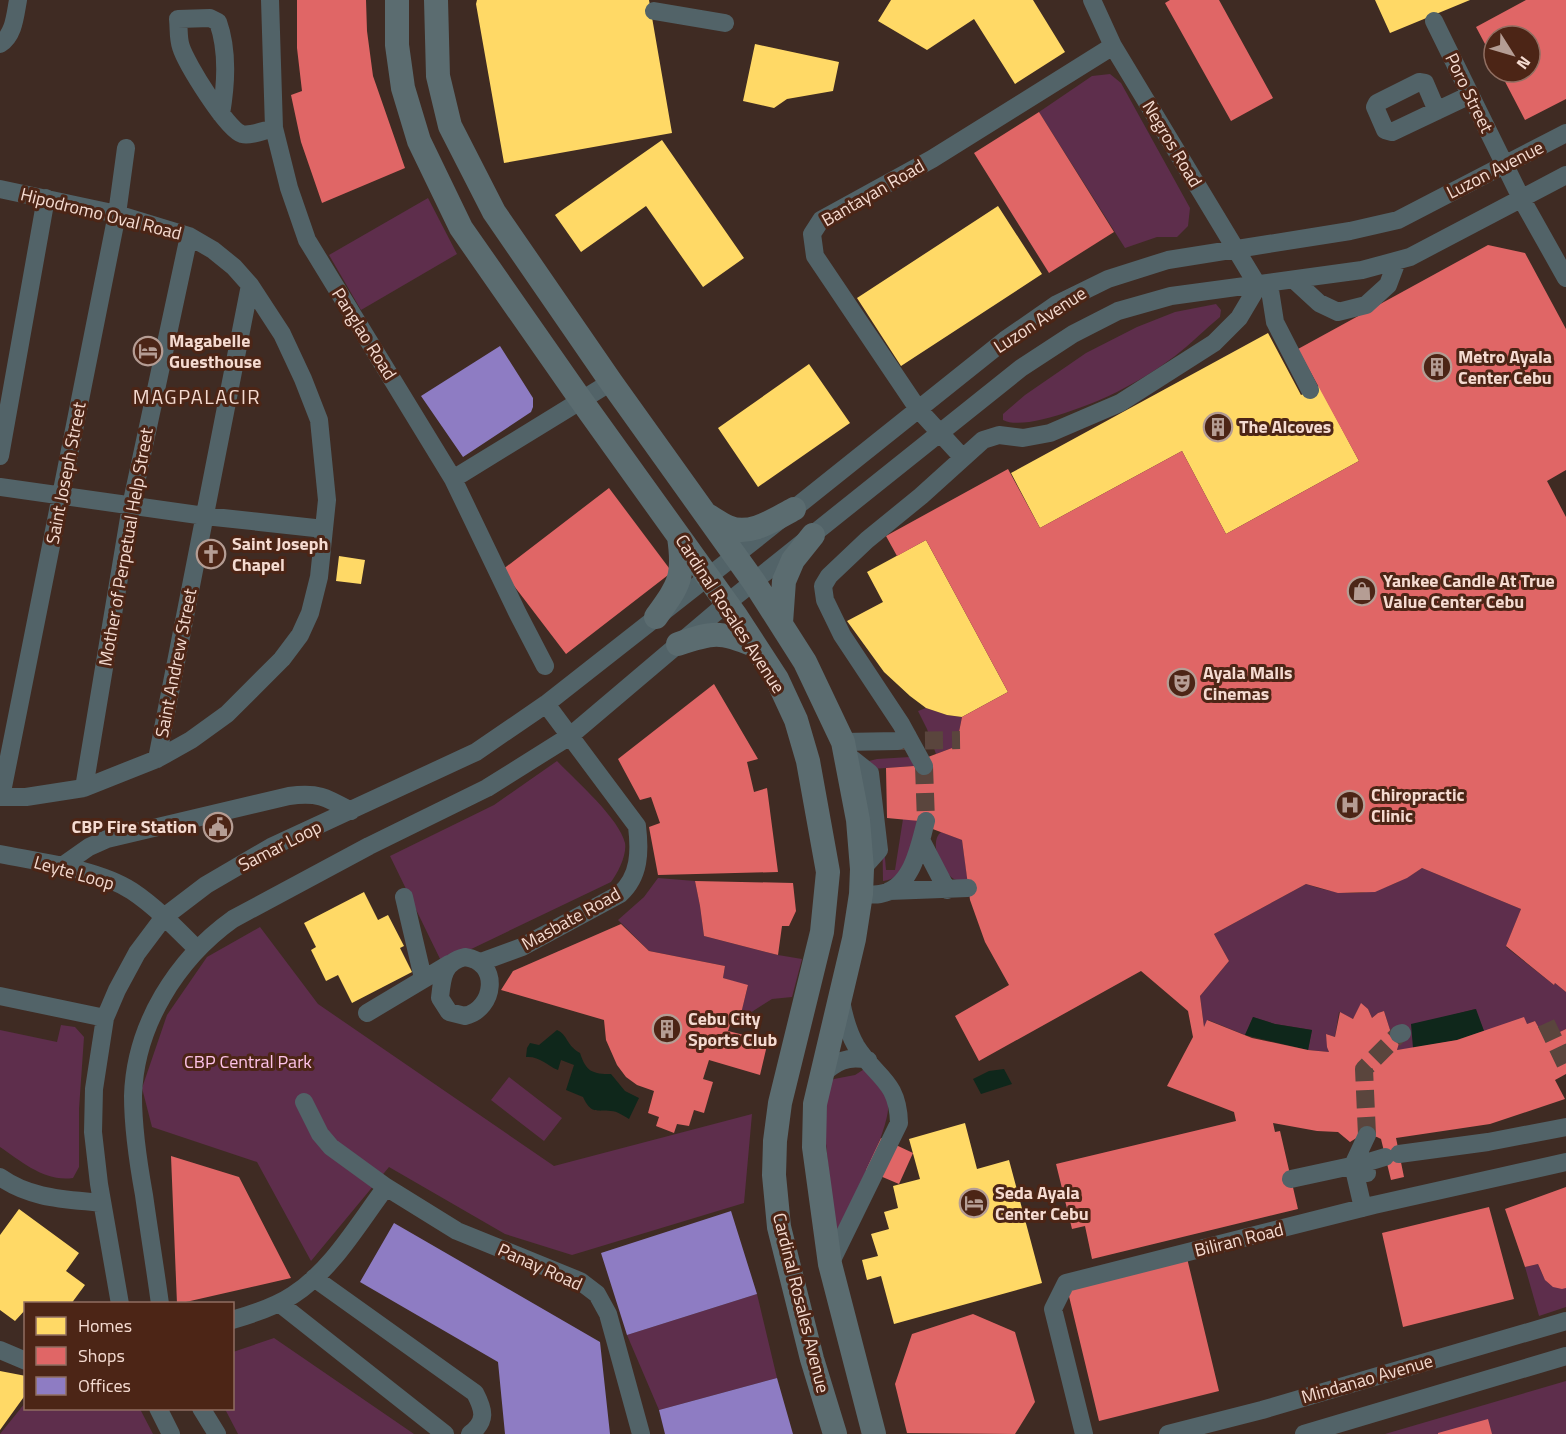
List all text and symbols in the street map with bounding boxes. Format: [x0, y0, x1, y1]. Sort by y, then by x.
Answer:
north arrow [1482, 24, 1542, 84]
street label: Poro Street [1438, 48, 1501, 138]
text: N [1511, 51, 1537, 75]
street label: Negros Road [1136, 95, 1209, 192]
street label: Luzon Avenue [1442, 134, 1548, 206]
street label: Bantayan Road [816, 152, 929, 233]
street label: Hipodromo Oval Road [18, 180, 185, 247]
street label: Luzon Avenue [988, 279, 1091, 360]
street label: Panglao Road [325, 282, 403, 385]
place label: Magabelle Guesthouse [169, 327, 261, 375]
hotel icon: Magabelle Guesthouse [132, 335, 164, 367]
place label: Metro Ayala Center Cebu [1458, 343, 1552, 391]
building icon: Metro Ayala Center Cebu [1421, 351, 1453, 383]
district label: MAGPALACIR [133, 381, 261, 412]
street label: Saint Joseph Street [38, 399, 93, 546]
building icon: The Alcoves [1202, 411, 1234, 443]
place label: The Alcoves [1239, 413, 1331, 440]
street label: Mother of Perpetual Help Street [91, 425, 160, 668]
street label: Cardinal Rosales Avenue [669, 529, 792, 699]
place label: Saint Joseph Chapel [232, 530, 328, 578]
church icon: Saint Joseph Chapel [195, 538, 227, 570]
place label: Yankee Candle At True Value Center Cebu [1383, 567, 1555, 615]
shop icon: Yankee Candle At True Value Center Cebu [1346, 575, 1378, 607]
street label: Saint Andrew Street [148, 585, 203, 740]
place label: Ayala Malls Cinemas [1203, 659, 1293, 707]
theatre icon: Ayala Malls Cinemas [1166, 667, 1198, 699]
place label: Chiropractic Clinic [1371, 781, 1465, 829]
hospital icon: Chiropractic Clinic [1334, 789, 1366, 821]
public building icon: CBP Fire Station [202, 811, 234, 843]
place label: CBP Fire Station [71, 813, 197, 840]
street label: Samar Loop [234, 813, 326, 878]
street label: Leyte Loop [31, 848, 118, 897]
street label: Masbate Road [516, 880, 625, 957]
place label: Cebu City Sports Club [688, 1005, 777, 1053]
building icon: Cebu City Sports Club [651, 1013, 683, 1045]
park label: CBP Central Park [184, 1048, 312, 1075]
place label: Seda Ayala Center Cebu [995, 1179, 1089, 1227]
hotel icon: Seda Ayala Center Cebu [958, 1187, 990, 1219]
street label: Cardinal Rosales Avenue [766, 1210, 837, 1396]
street label: Biliran Road [1191, 1215, 1286, 1264]
street label: Panay Road [494, 1236, 587, 1297]
legend [24, 1302, 234, 1410]
text: Homes [78, 1312, 132, 1339]
text: Shops [78, 1342, 125, 1369]
street label: Mindanao Avenue [1298, 1347, 1436, 1410]
text: Offices [78, 1372, 131, 1399]

